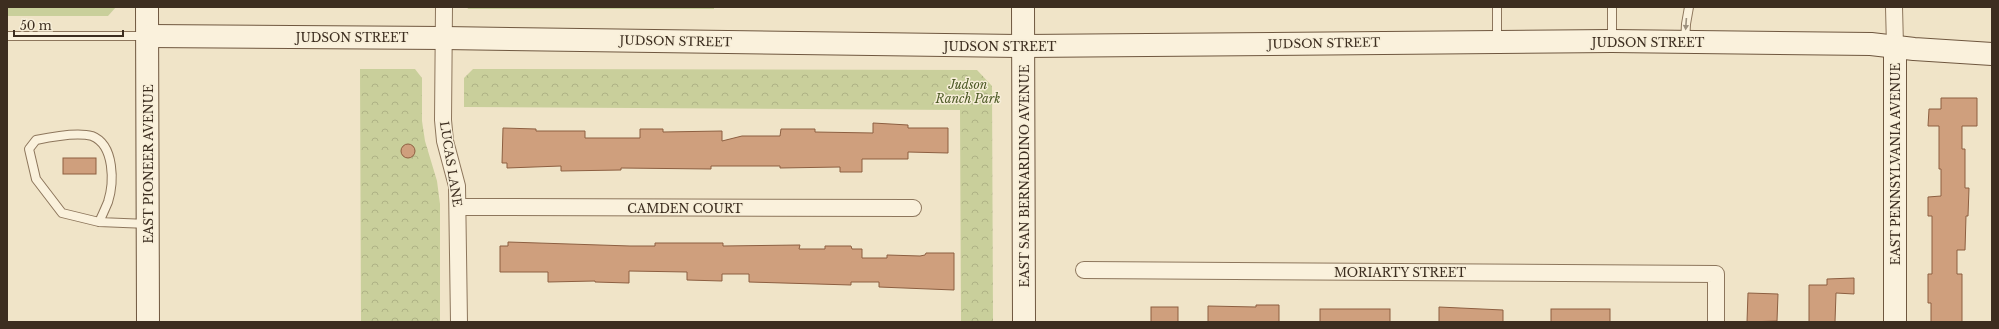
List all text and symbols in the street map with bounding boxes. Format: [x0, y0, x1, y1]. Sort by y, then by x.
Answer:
scale bar [14, 12, 123, 38]
text: 50 m [20, 18, 52, 33]
one-way arrow [1683, 18, 1689, 30]
street label: JUDSON STREET [294, 30, 409, 45]
street label: JUDSON STREET [618, 32, 733, 49]
street label: JUDSON STREET [1266, 35, 1381, 52]
street label: JUDSON STREET [1590, 35, 1705, 50]
street label: JUDSON STREET [942, 39, 1057, 54]
street label: EAST PENNSYLVANIA AVENUE [1888, 62, 1903, 265]
street label: EAST SAN BERNARDINO AVENUE [1017, 64, 1032, 287]
park label: Judson Ranch Park [935, 77, 1000, 106]
street label: EAST PIONEER AVENUE [141, 84, 156, 244]
street label: LUCAS LANE [437, 120, 465, 208]
street label: CAMDEN COURT [627, 201, 743, 216]
street label: MORIARTY STREET [1334, 265, 1466, 280]

